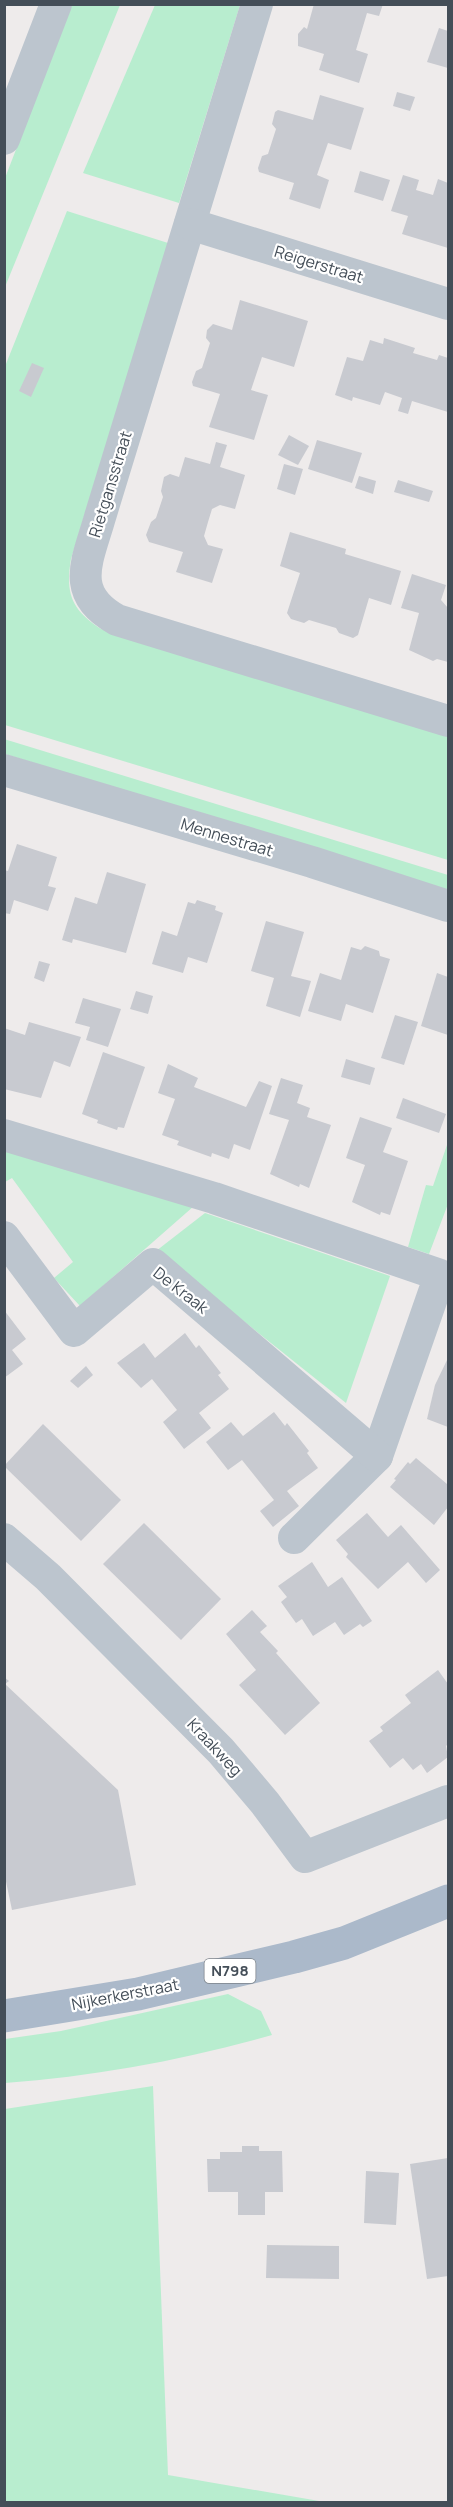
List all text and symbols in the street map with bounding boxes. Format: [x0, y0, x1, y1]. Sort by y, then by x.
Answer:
street label: Reigerstraat [272, 240, 366, 288]
street label: Rietgansstraat [83, 428, 137, 540]
street label: Mennestraat [178, 813, 276, 861]
street label: De Kraak [149, 1262, 214, 1319]
street label: Kraakweg [183, 1713, 247, 1781]
road number: N798 [204, 1959, 256, 1983]
street label: Nijkerkerstraat [70, 1973, 180, 2015]

